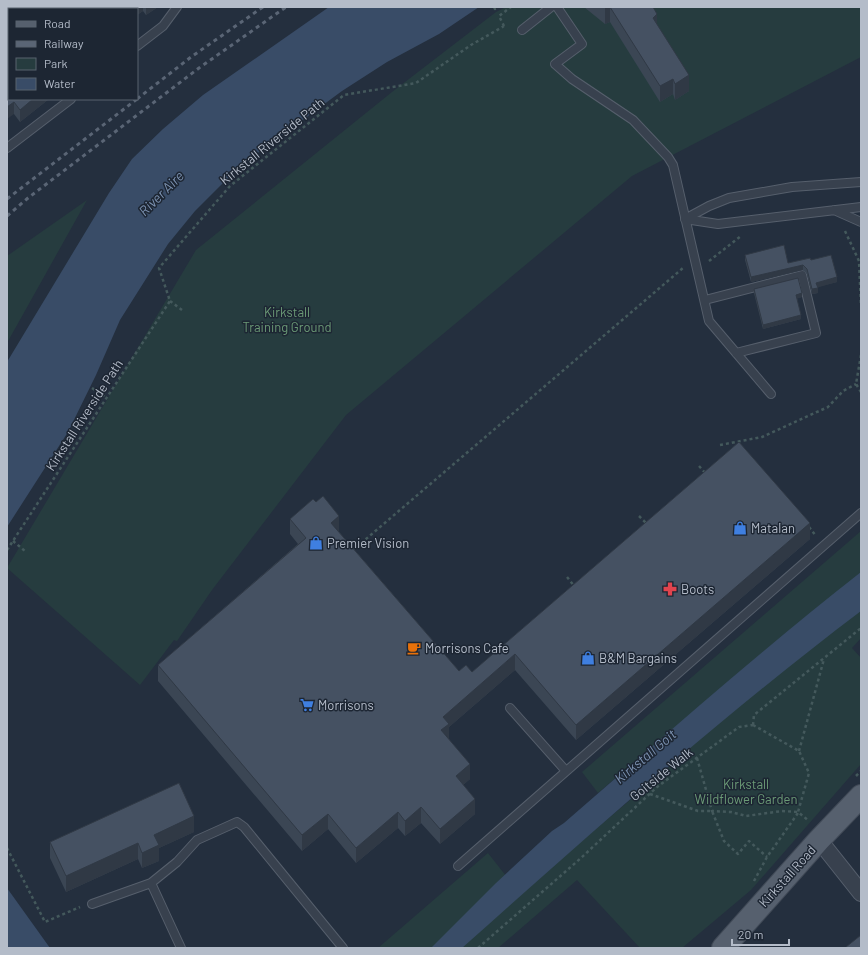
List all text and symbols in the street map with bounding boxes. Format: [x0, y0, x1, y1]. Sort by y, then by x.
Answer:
legend [8, 8, 138, 100]
text: Road [44, 16, 71, 30]
text: Railway [44, 36, 84, 50]
text: Park [44, 56, 68, 70]
text: Water [44, 76, 76, 90]
street label: Kirkstall Riverside Path [217, 94, 327, 188]
water label: River Aire [135, 167, 187, 219]
park label: Kirkstall Training Ground [243, 304, 331, 335]
street label: Kirkstall Riverside Path [42, 356, 126, 474]
shop icon: Matalan [732, 520, 748, 536]
place label: Matalan [751, 520, 795, 536]
shop icon: Premier Vision [308, 535, 324, 551]
place label: Premier Vision [327, 535, 409, 551]
pharmacy icon: Boots [662, 581, 678, 597]
place label: Boots [681, 581, 714, 597]
cafe icon: Morrisons Cafe [406, 640, 422, 656]
place label: Morrisons Cafe [425, 640, 509, 656]
shop icon: B&M Bargains [580, 650, 596, 666]
place label: B&M Bargains [599, 650, 677, 666]
supermarket icon: Morrisons [299, 697, 315, 713]
place label: Morrisons [318, 697, 374, 713]
water label: Kirkstall Goit [611, 725, 679, 787]
street label: Goitside Walk [626, 743, 696, 804]
park label: Kirkstall Wildflower Garden [695, 776, 797, 807]
street label: Kirkstall Road [755, 842, 819, 910]
scale bar [732, 921, 789, 947]
text: 20 m [738, 927, 764, 941]

